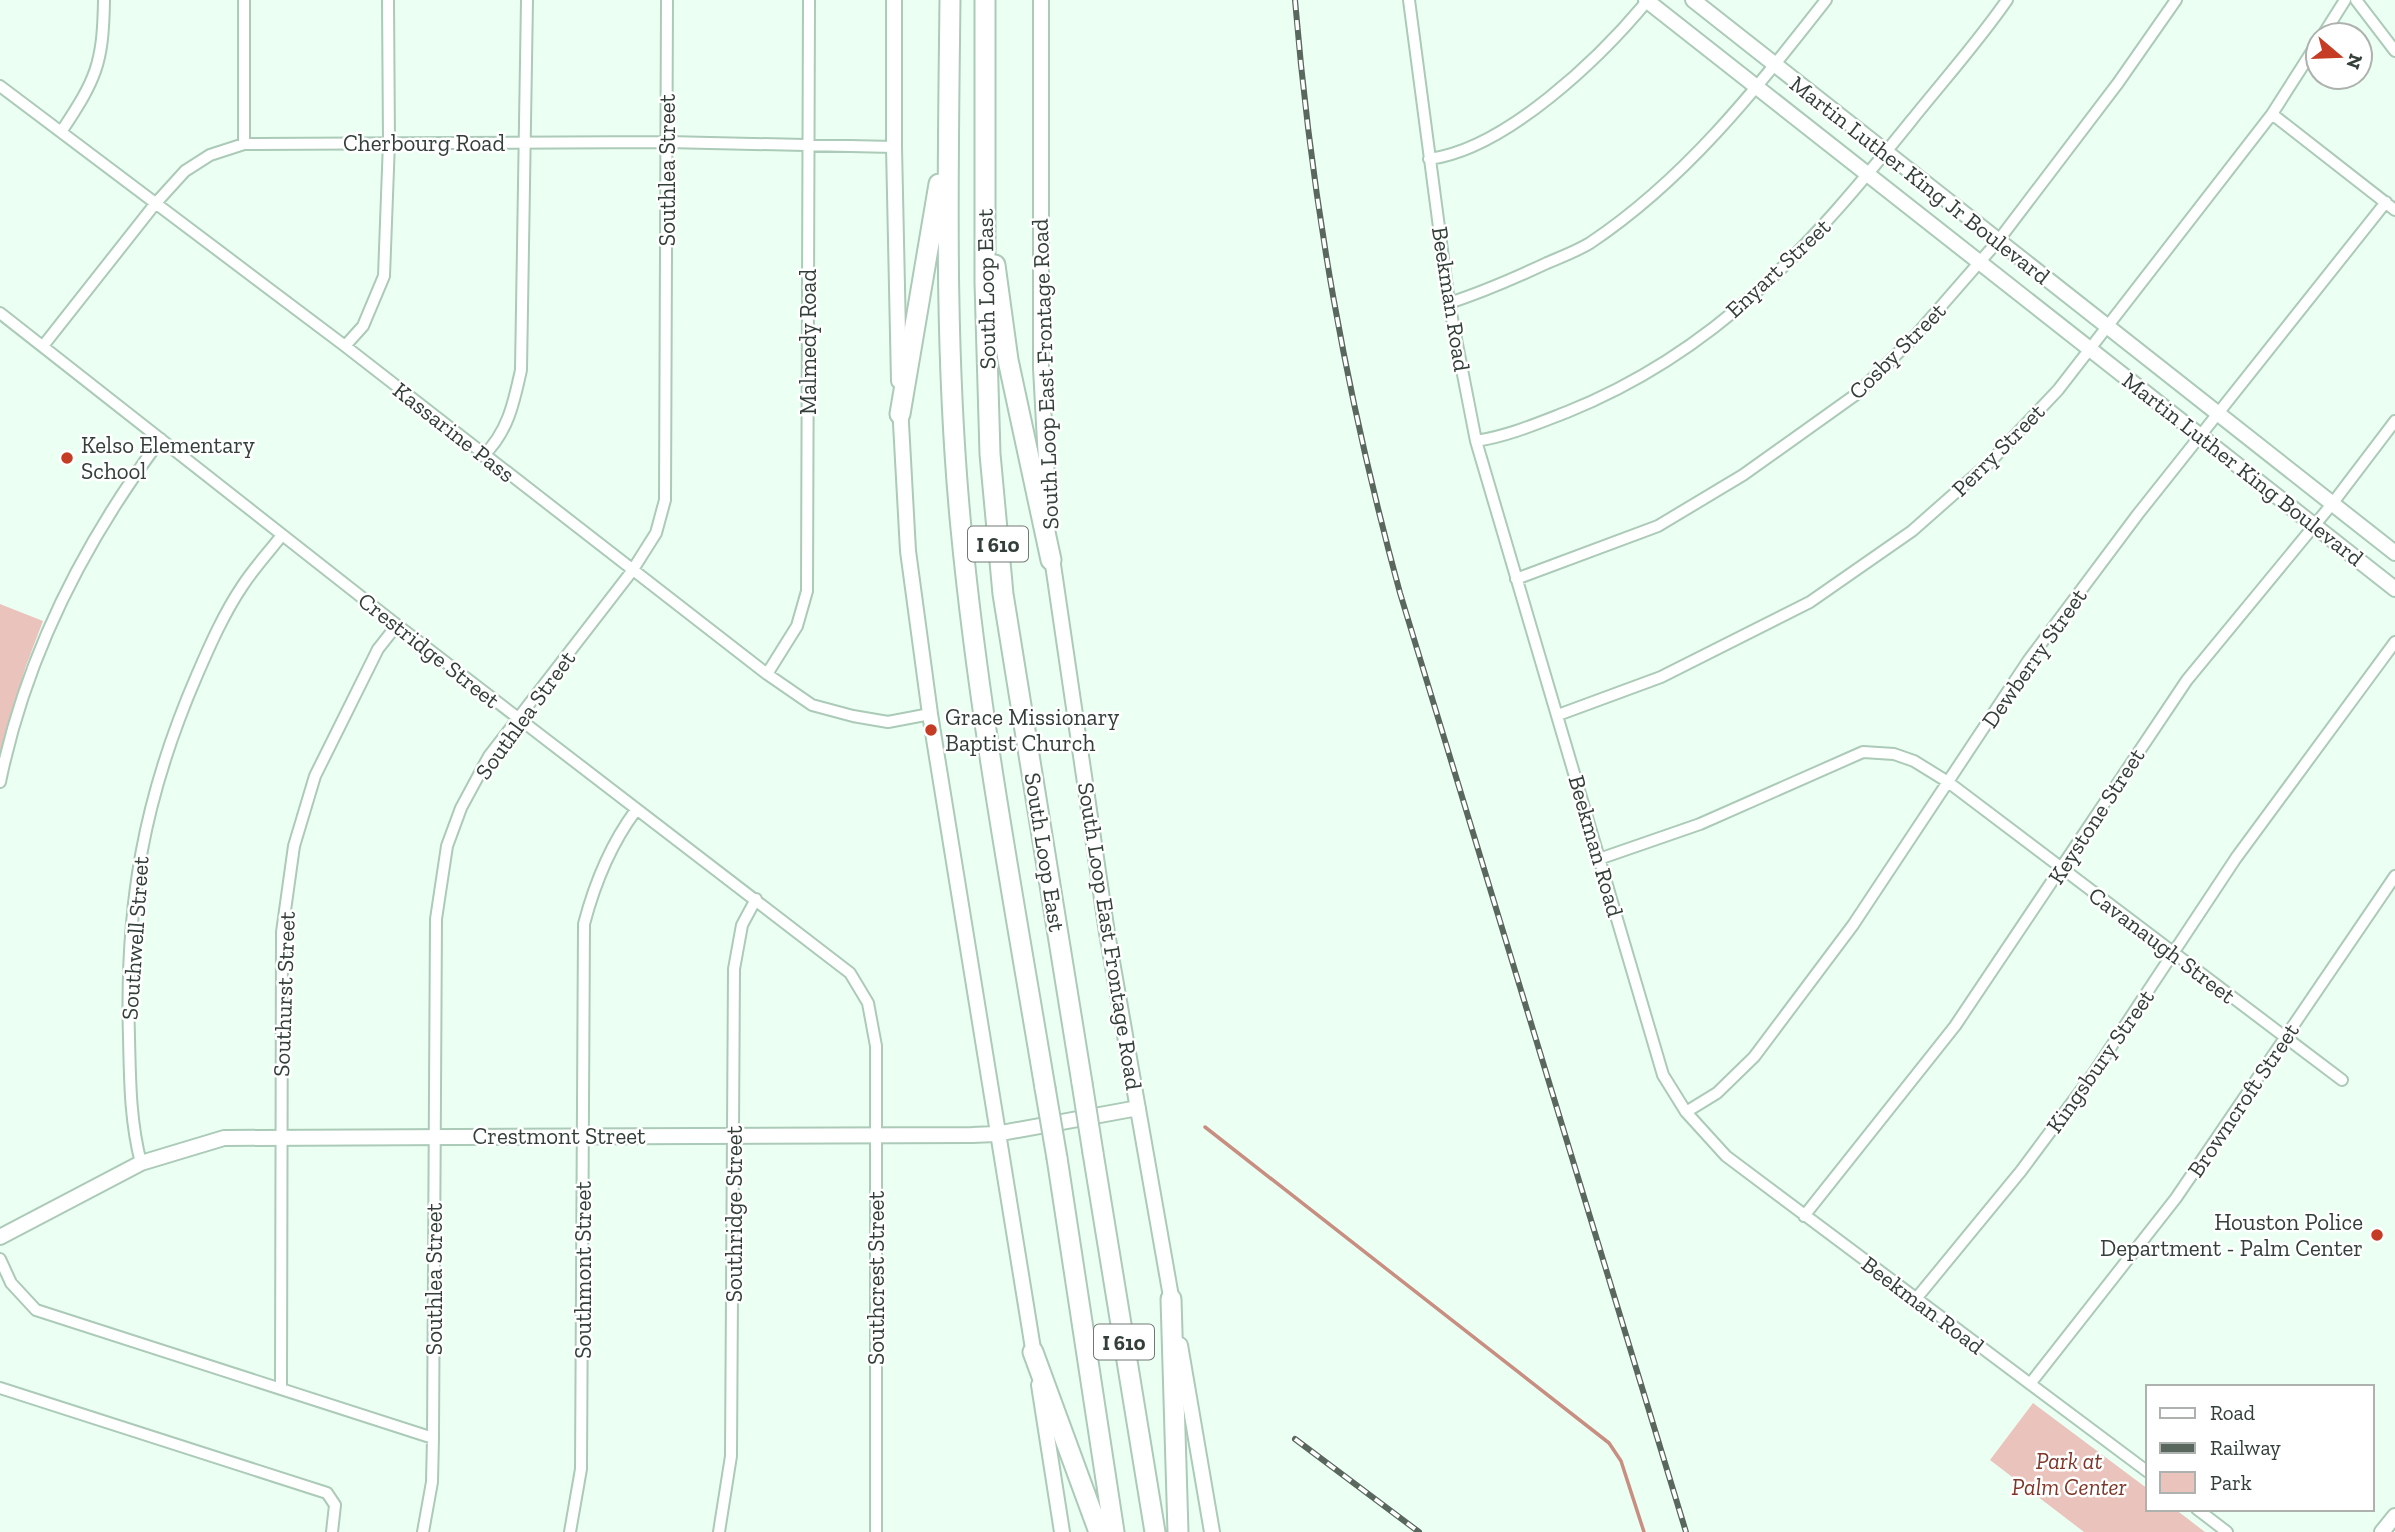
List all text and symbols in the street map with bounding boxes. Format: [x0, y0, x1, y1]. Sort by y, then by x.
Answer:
north arrow [2304, 21, 2374, 91]
text: N [2341, 51, 2368, 72]
street label: Martin Luther King Jr Boulevard [1784, 70, 2056, 291]
street label: Southlea Street [653, 93, 681, 246]
street label: Cherbourg Road [343, 129, 505, 157]
street label: South Loop East [971, 208, 1001, 370]
street label: Enyart Street [1720, 212, 1837, 324]
street label: South Loop East Frontage Road [1026, 218, 1064, 530]
street label: Beekman Road [1426, 225, 1476, 374]
street label: Malmedy Road [794, 269, 822, 415]
street label: Cosby Street [1843, 296, 1952, 405]
street label: Martin Luther King Boulevard [2117, 366, 2370, 572]
street label: Kassarine Pass [388, 376, 520, 488]
street label: Perry Street [1946, 397, 2051, 502]
place label: Kelso Elementary School [81, 431, 255, 485]
marker: Kelso Elementary School [59, 450, 75, 466]
road number: I 610 [968, 526, 1028, 562]
street label: Dewberry Street [1976, 582, 2093, 733]
street label: Crestridge Street [353, 586, 506, 714]
street label: Southlea Street [469, 645, 581, 785]
place label: Grace Missionary Baptist Church [945, 703, 1119, 757]
marker: Grace Missionary Baptist Church [923, 722, 939, 738]
street label: Keystone Street [2042, 742, 2151, 889]
street label: South Loop East [1019, 770, 1071, 934]
street label: Beekman Road [1562, 772, 1630, 921]
street label: South Loop East Frontage Road [1072, 780, 1148, 1092]
street label: Southwell Street [115, 855, 155, 1021]
street label: Cavanaugh Street [2083, 881, 2241, 1010]
street label: Southurst Street [267, 910, 301, 1077]
street label: Kingsbury Street [2040, 983, 2160, 1138]
street label: Browncroft Street [2181, 1017, 2305, 1182]
street label: Crestmont Street [472, 1122, 646, 1150]
street label: Southridge Street [720, 1125, 748, 1302]
street label: Southmont Street [569, 1181, 597, 1359]
street label: Southcrest Street [862, 1191, 890, 1365]
street label: Southlea Street [420, 1202, 448, 1355]
place label: Houston Police Department - Palm Center [2100, 1208, 2363, 1262]
marker: Houston Police Department - Palm Center [2369, 1227, 2385, 1243]
street label: Beekman Road [1856, 1250, 1990, 1360]
road number: I 610 [1094, 1324, 1154, 1360]
legend [2146, 1385, 2374, 1511]
text: Road [2210, 1400, 2256, 1425]
text: Railway [2210, 1435, 2281, 1460]
park label: Park at Palm Center [2011, 1447, 2127, 1501]
text: Park [2210, 1470, 2252, 1495]

